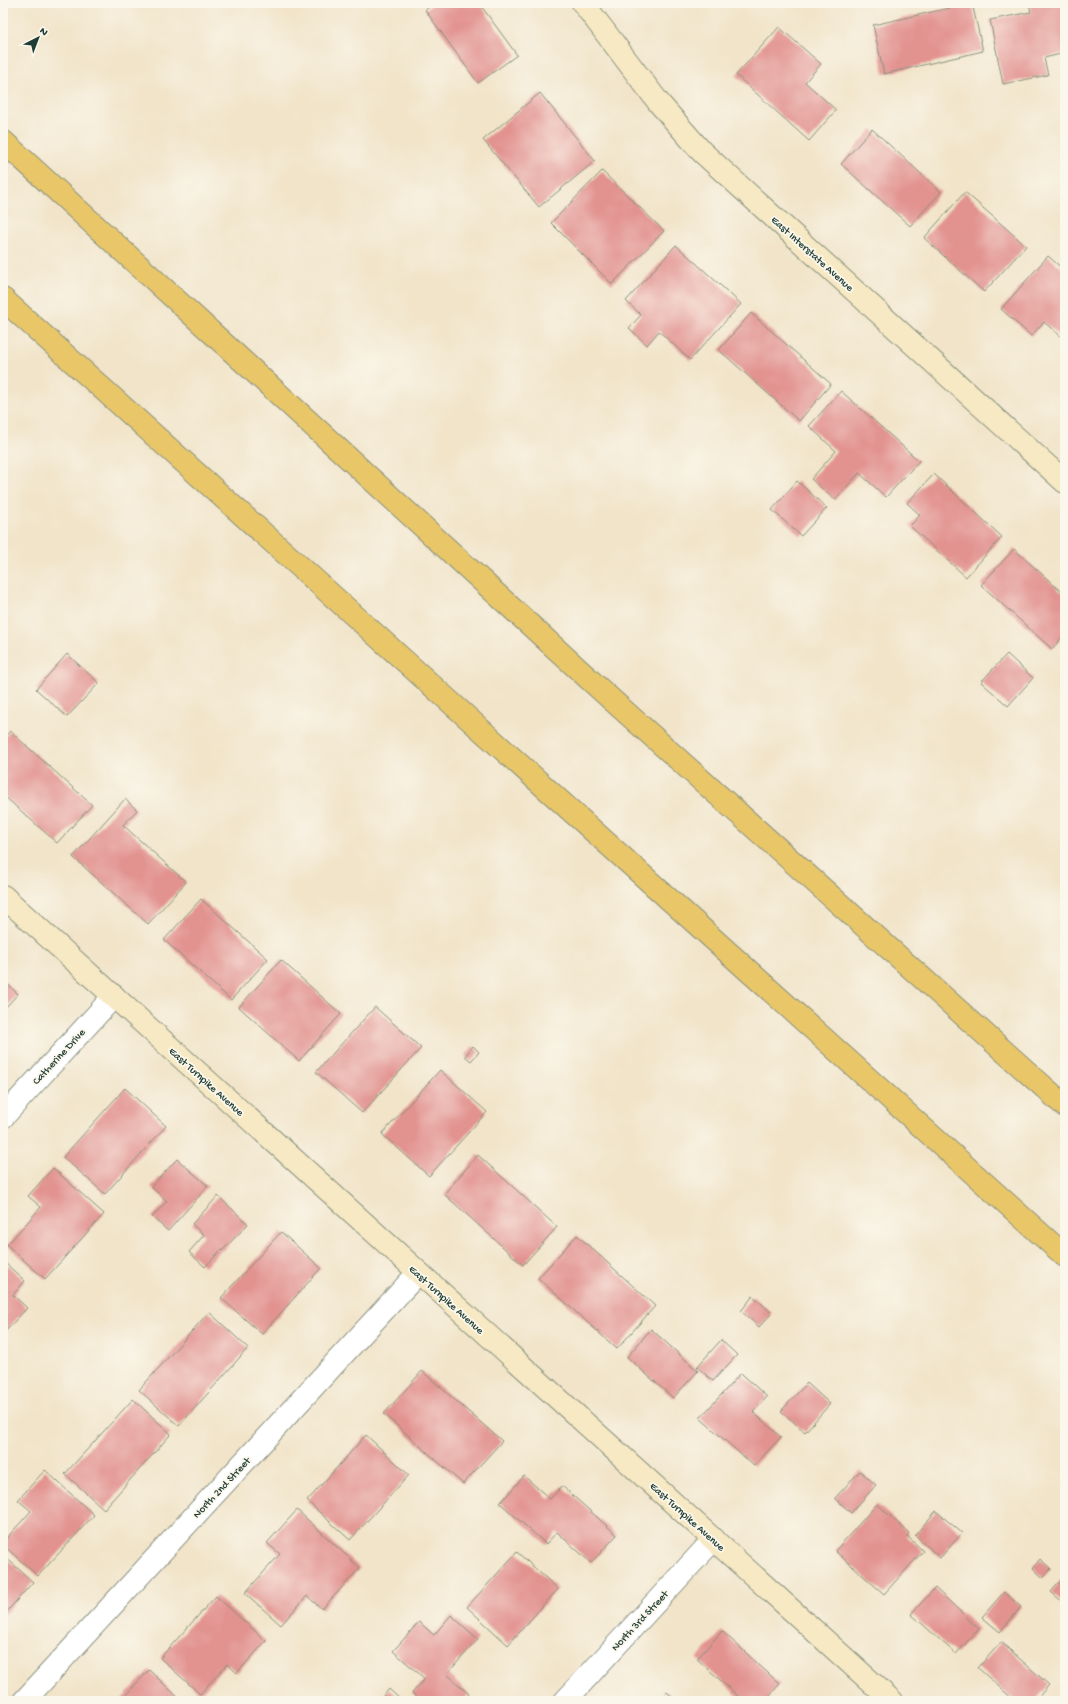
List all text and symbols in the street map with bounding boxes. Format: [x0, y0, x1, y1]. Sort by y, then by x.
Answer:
north arrow [18, 18, 58, 58]
text: N [37, 25, 50, 39]
street label: East Interstate Avenue [768, 214, 855, 295]
street label: Catherine Drive [31, 1027, 89, 1088]
street label: East Turnpike Avenue [166, 1046, 246, 1120]
street label: East Turnpike Avenue [406, 1264, 486, 1338]
street label: North 2nd Street [191, 1454, 255, 1521]
street label: East Turnpike Avenue [647, 1481, 727, 1555]
street label: North 3rd Street [610, 1588, 672, 1654]

